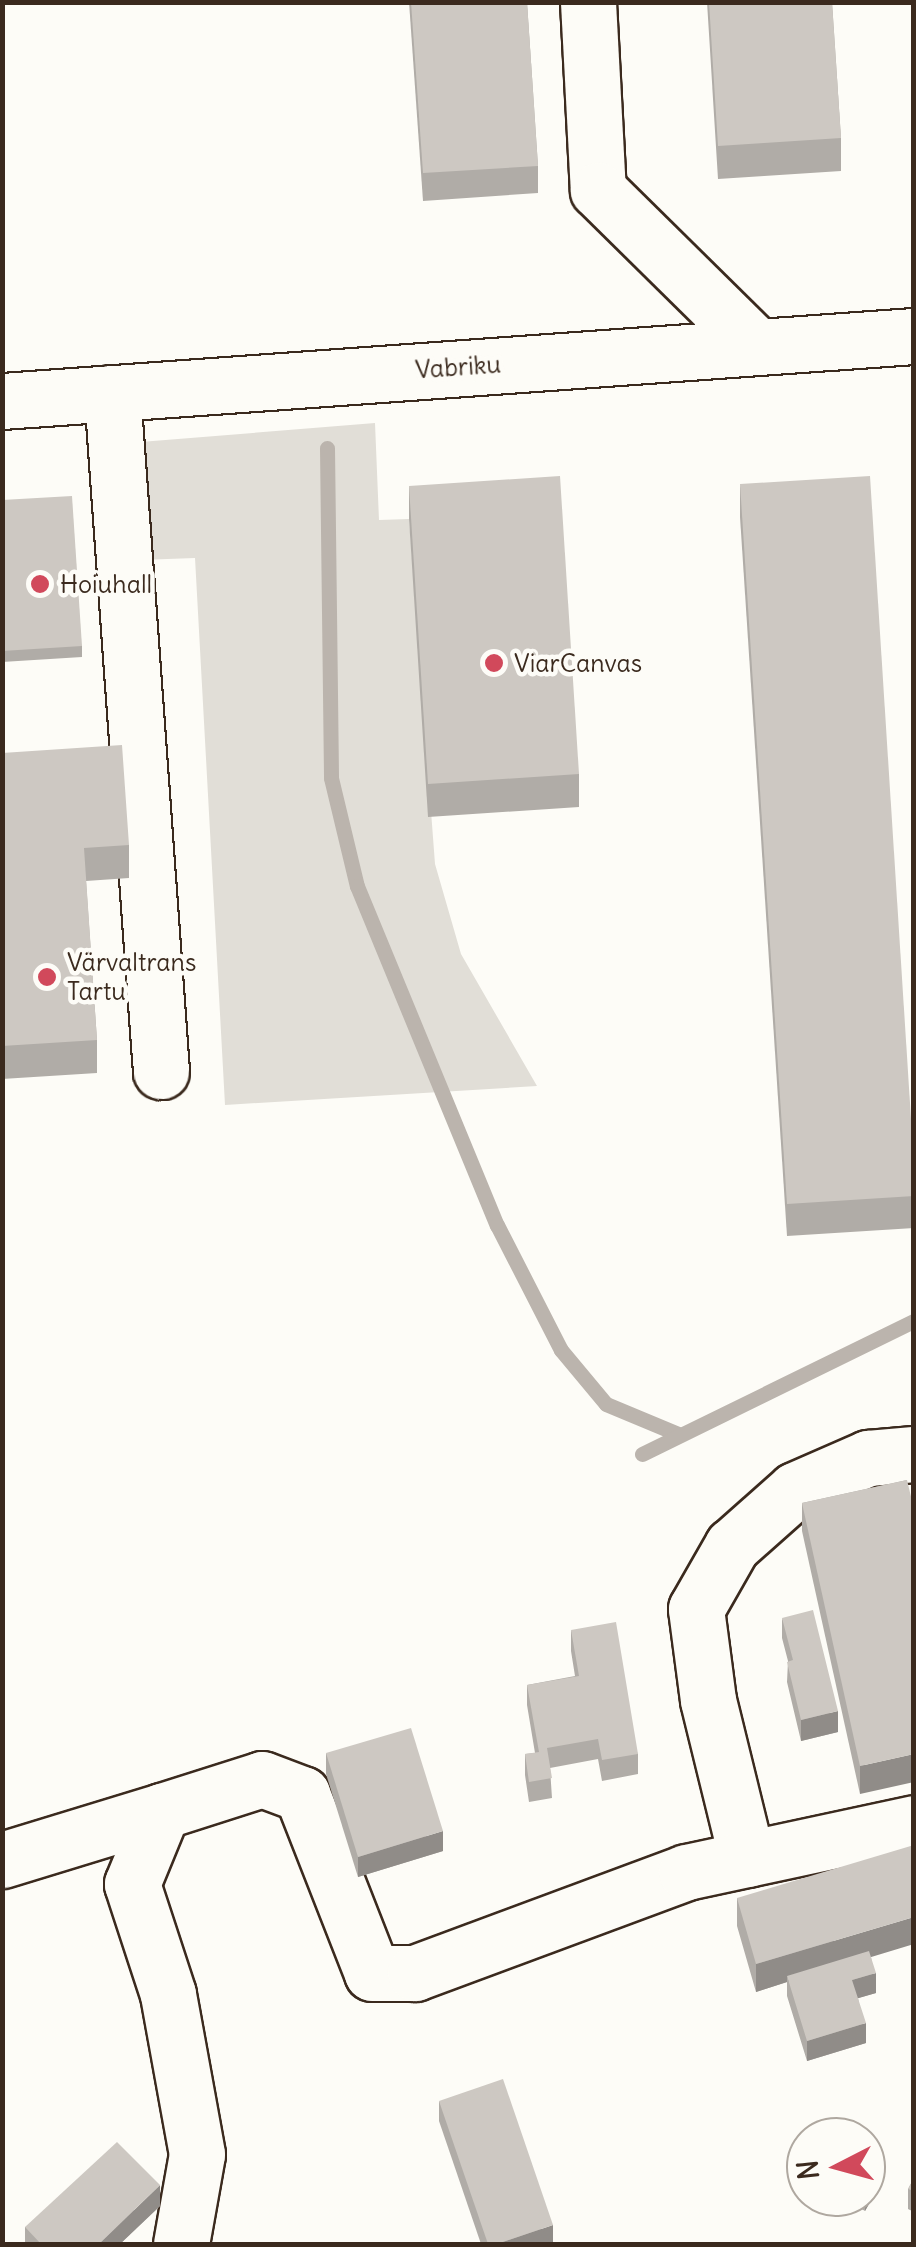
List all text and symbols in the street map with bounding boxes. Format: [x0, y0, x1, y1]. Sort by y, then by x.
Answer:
street label: Vabriku [414, 349, 502, 385]
place label: Hoiuhall [60, 569, 152, 599]
marker: Hoiuhall [29, 573, 51, 595]
place label: ViarCanvas [514, 648, 642, 678]
marker: ViarCanvas [483, 652, 505, 674]
place label: Värvaltrans Tartu [67, 948, 196, 1007]
marker: Värvaltrans Tartu [36, 966, 58, 988]
north arrow [786, 2117, 886, 2217]
text: N [789, 2158, 827, 2181]

